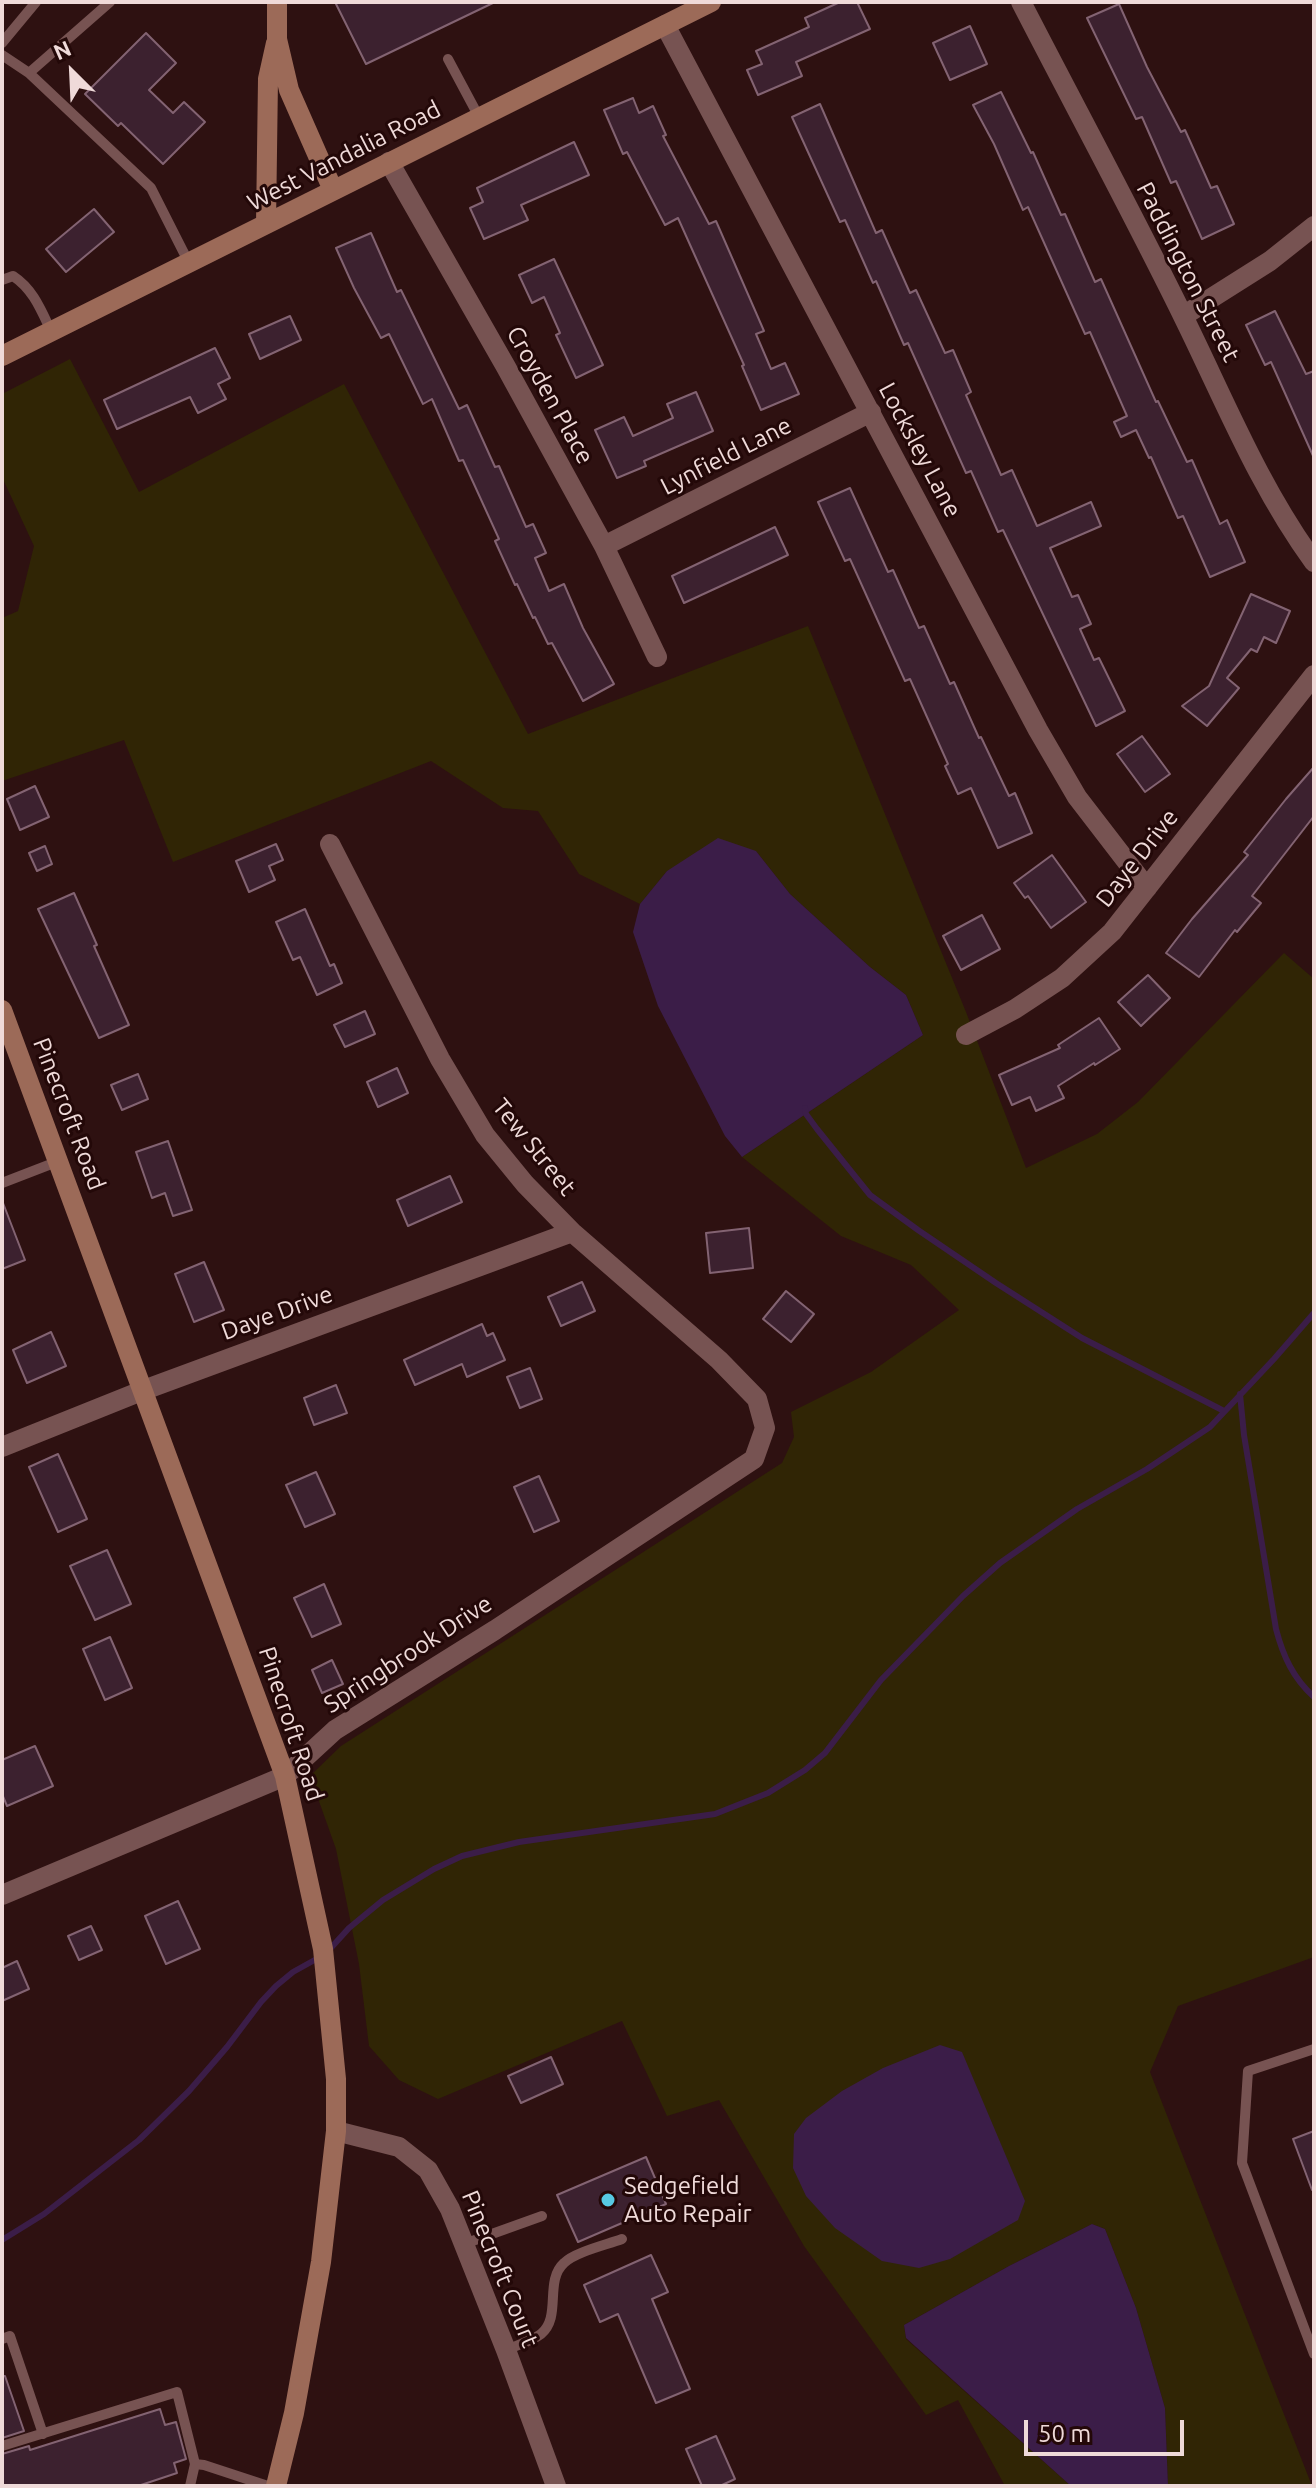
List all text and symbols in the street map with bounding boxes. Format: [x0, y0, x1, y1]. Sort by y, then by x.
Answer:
north arrow [32, 32, 112, 112]
text: N [49, 35, 75, 64]
street label: West Vandalia Road [243, 95, 445, 217]
street label: Paddington Street [1130, 177, 1246, 367]
street label: Croyden Place [500, 321, 600, 469]
street label: Locksley Lane [873, 378, 967, 522]
street label: Lynfield Lane [656, 411, 796, 501]
street label: Daye Drive [1090, 803, 1184, 913]
street label: Pinecroft Road [27, 1034, 111, 1194]
street label: Tew Street [486, 1093, 582, 1201]
street label: Daye Drive [217, 1280, 337, 1346]
street label: Springbrook Drive [319, 1589, 497, 1719]
street label: Pinecroft Road [252, 1643, 330, 1805]
place label: Sedgefield Auto Repair [624, 2172, 752, 2228]
street label: Pinecroft Court [455, 2186, 545, 2352]
marker: Sedgefield Auto Repair [599, 2191, 617, 2209]
scale bar [1028, 2404, 1188, 2454]
text: 50 m [1038, 2420, 1091, 2447]

